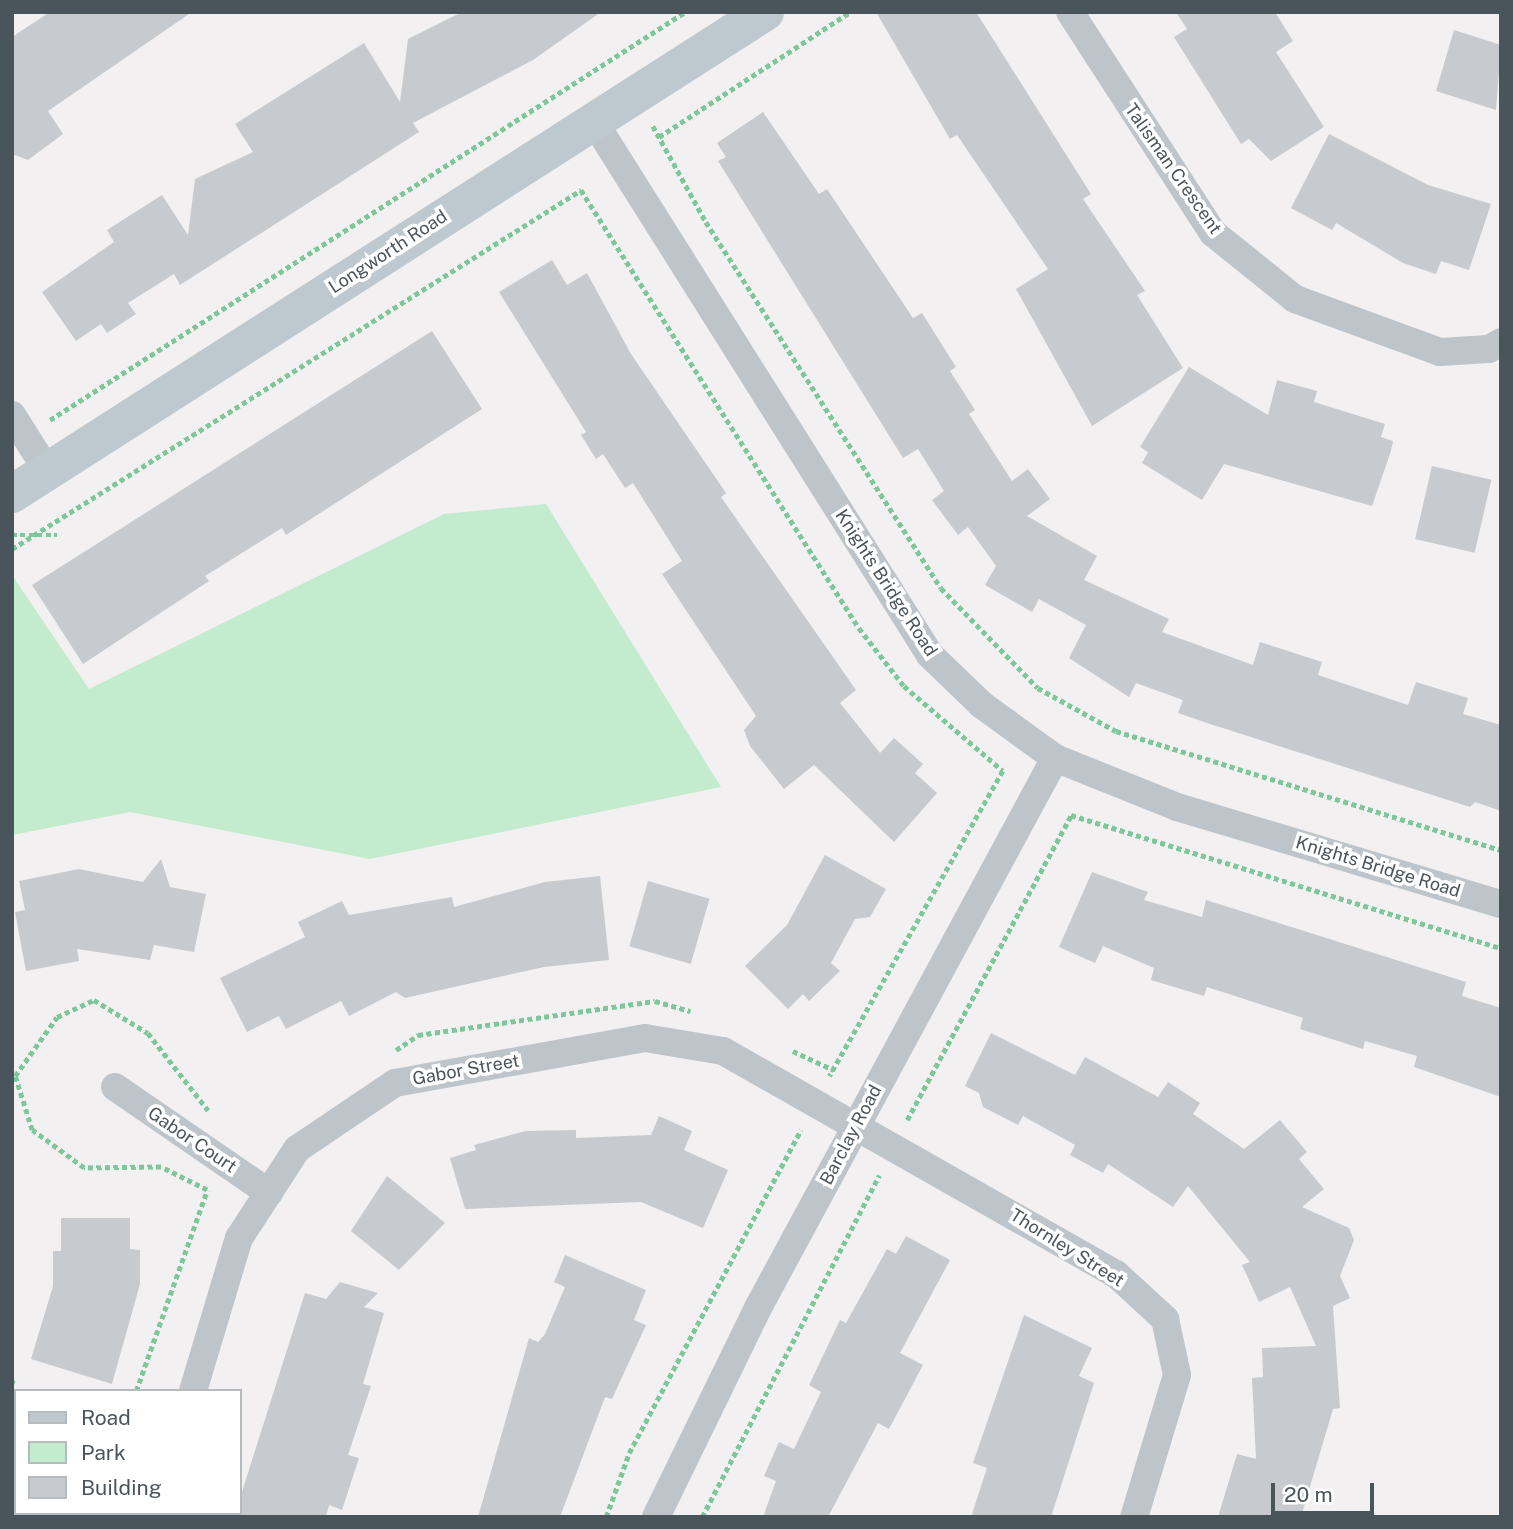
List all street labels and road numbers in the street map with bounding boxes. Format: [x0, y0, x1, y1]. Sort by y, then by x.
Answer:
street label: Talisman Crescent [1120, 100, 1226, 238]
street label: Longworth Road [325, 206, 451, 298]
street label: Knights Bridge Road [830, 505, 942, 661]
street label: Knights Bridge Road [1293, 832, 1463, 902]
street label: Gabor Street [411, 1050, 521, 1090]
street label: Barclay Road [816, 1081, 886, 1189]
street label: Gabor Court [144, 1102, 240, 1178]
street label: Thornley Street [1006, 1204, 1128, 1292]

